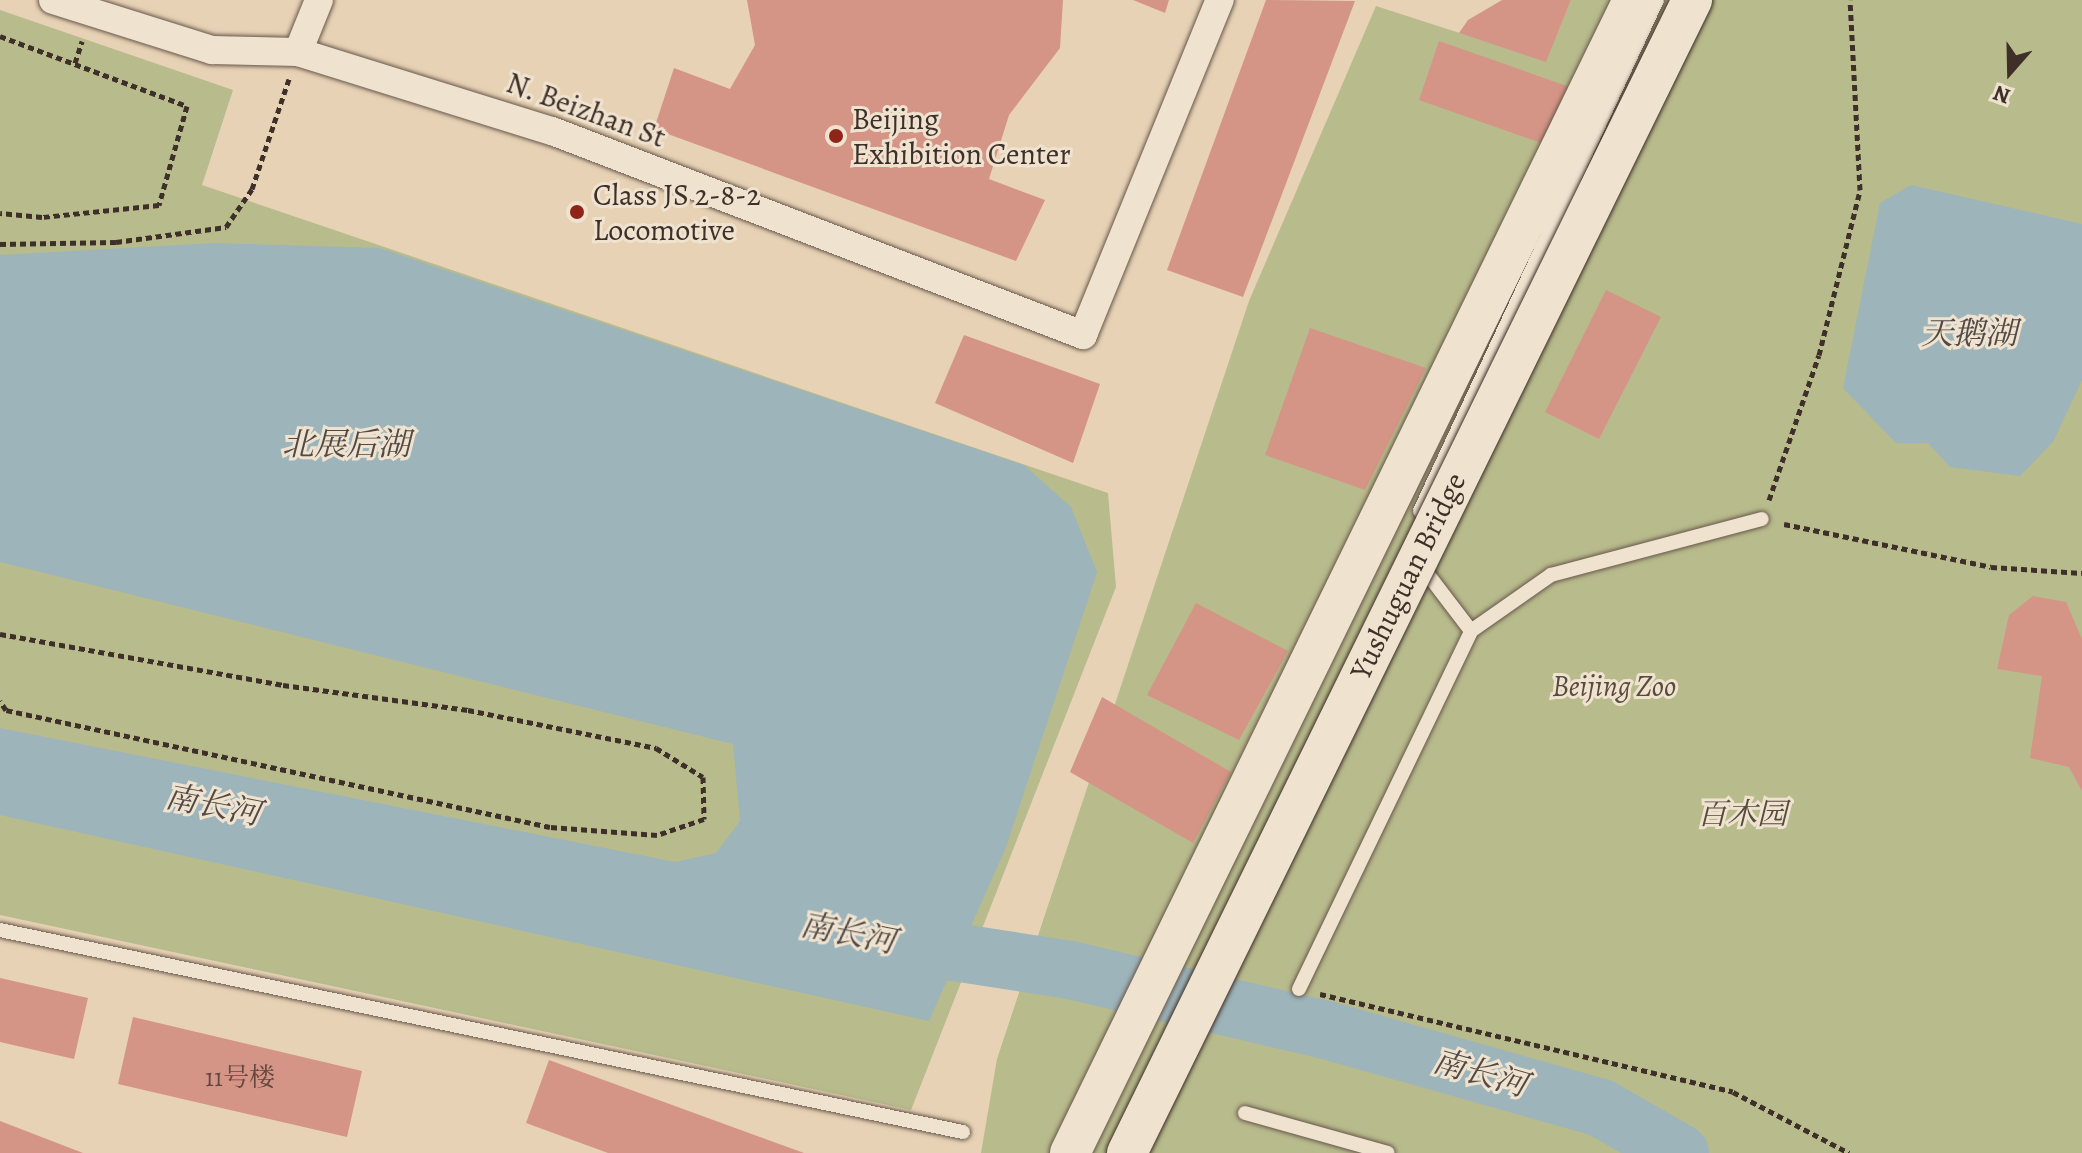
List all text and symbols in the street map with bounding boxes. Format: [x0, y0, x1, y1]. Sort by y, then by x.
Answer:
north arrow [1970, 32, 2050, 112]
street label: N. Beizhan St [501, 64, 671, 156]
text: N [1989, 78, 2014, 111]
place label: Beijing Exhibition Center [852, 101, 1071, 172]
marker: Beijing Exhibition Center [827, 127, 845, 145]
place label: Class JS 2-8-2 Locomotive [593, 177, 761, 248]
marker: Class JS 2-8-2 Locomotive [568, 203, 586, 221]
water label: 天鹅湖 [1921, 314, 2017, 352]
water label: 北展后湖 [282, 425, 410, 463]
street label: Yushuguan Bridge [1342, 467, 1474, 685]
park label: Beijing Zoo [1552, 668, 1676, 704]
water label: 南长河 [162, 777, 264, 833]
park label: 百木园 [1697, 796, 1787, 832]
water label: 南长河 [797, 905, 899, 961]
water label: 南长河 [1429, 1041, 1531, 1105]
house number: 11号楼 [205, 1062, 275, 1094]

